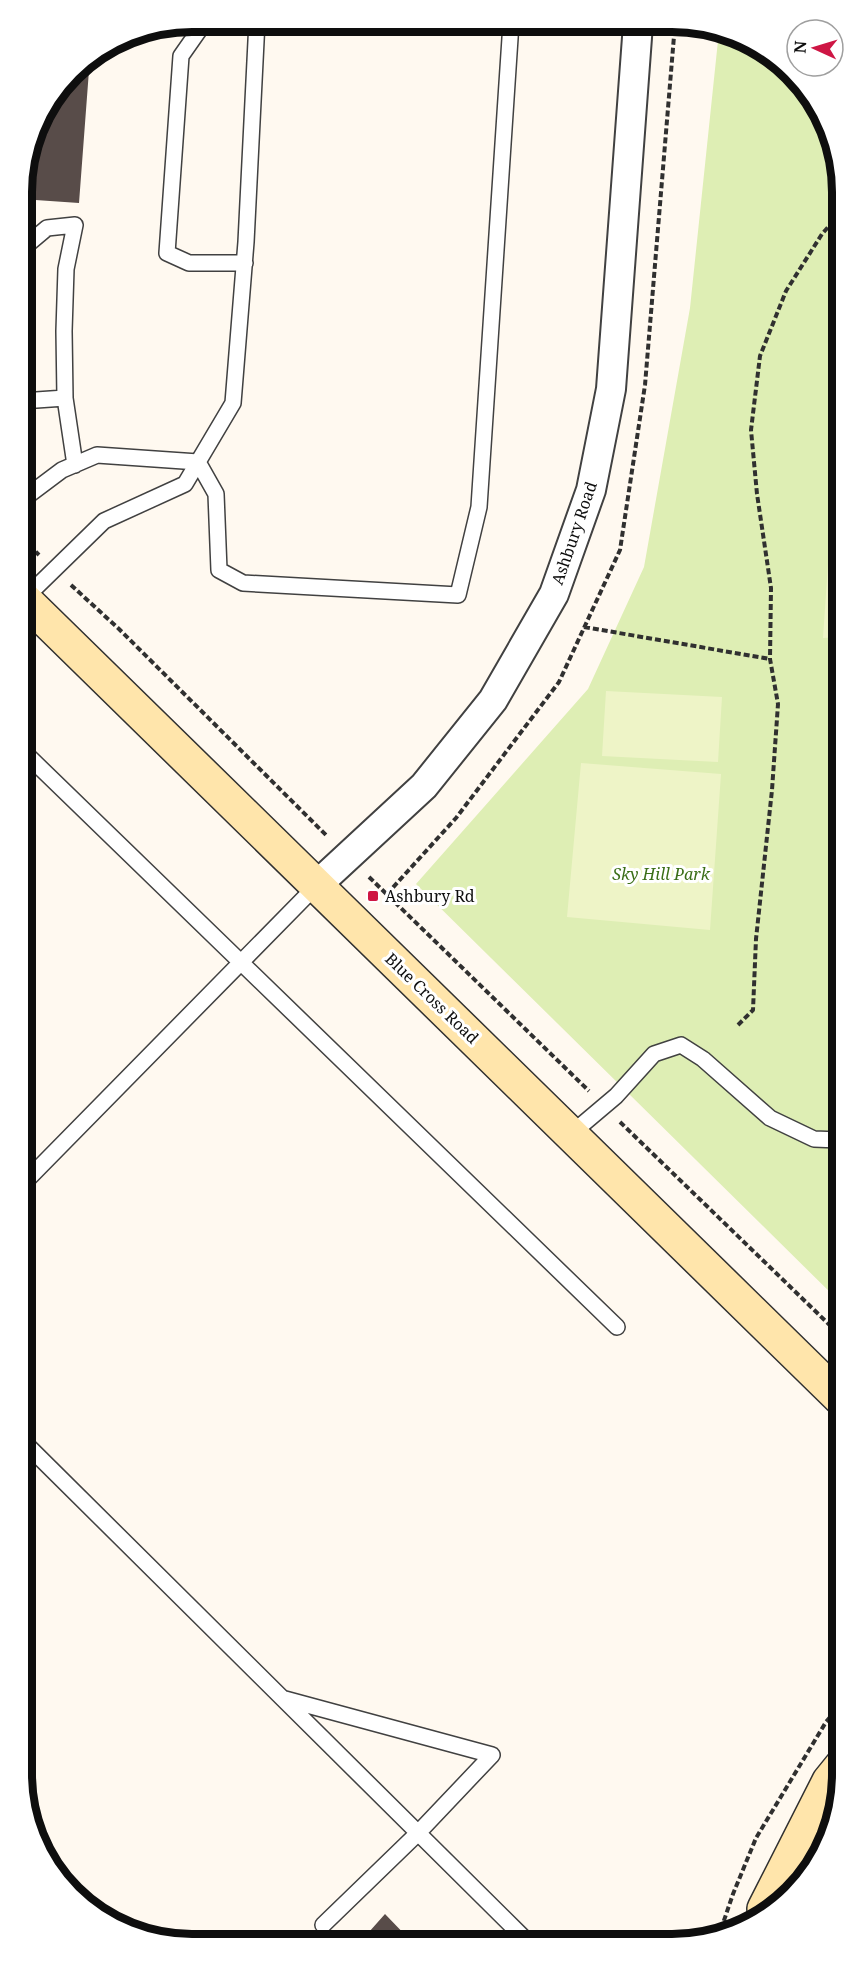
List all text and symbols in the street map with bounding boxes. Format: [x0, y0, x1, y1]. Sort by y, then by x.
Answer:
north arrow [785, 18, 845, 78]
text: N [789, 40, 811, 54]
street label: Ashbury Road [546, 478, 602, 588]
park label: Sky Hill Park [612, 863, 711, 885]
place label: Ashbury Rd [385, 885, 475, 907]
marker: Ashbury Rd [366, 889, 380, 903]
street label: Blue Cross Road [380, 948, 484, 1048]

